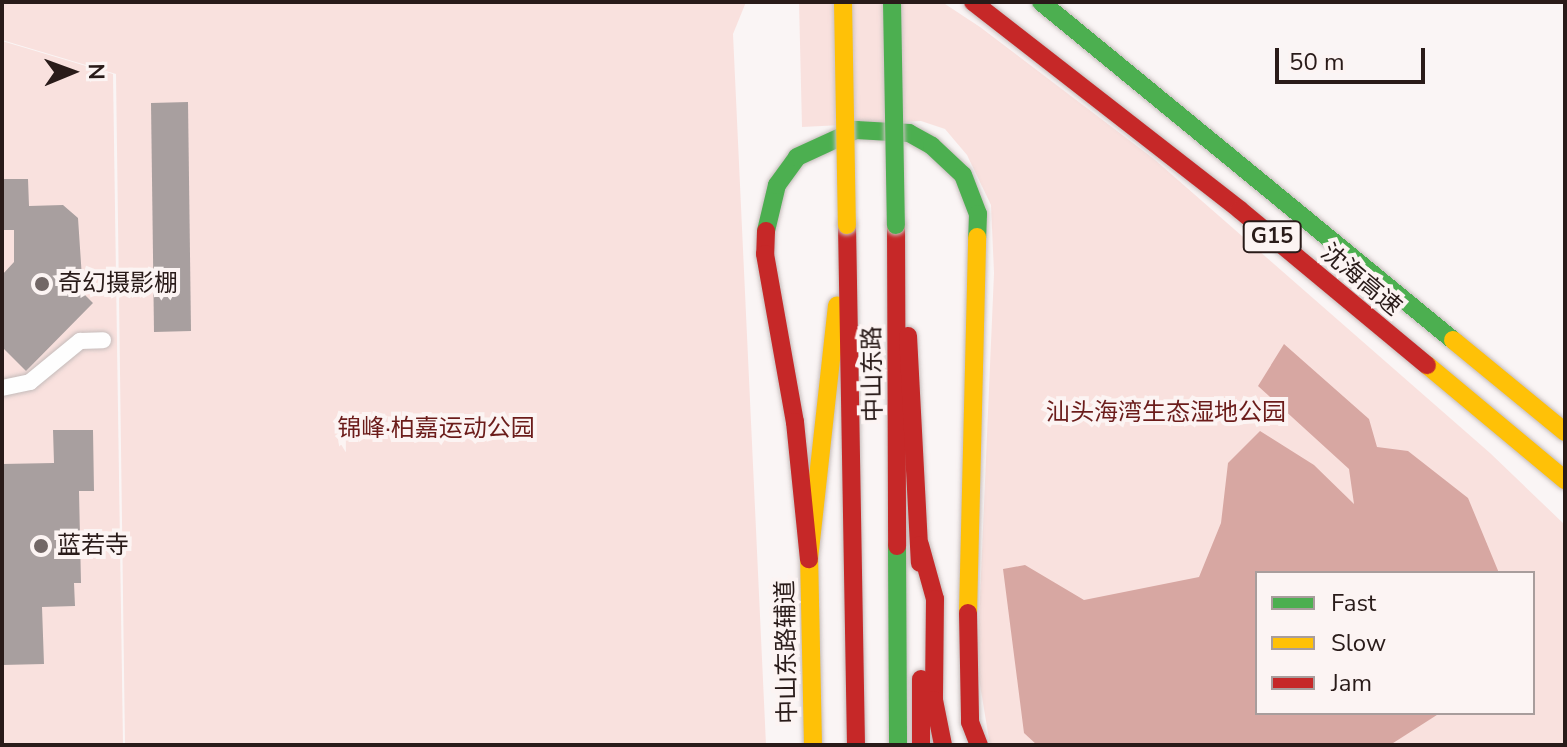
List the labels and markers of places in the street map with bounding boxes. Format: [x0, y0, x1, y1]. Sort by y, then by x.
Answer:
place label: 奇幻摄影棚 [58, 270, 178, 298]
marker: 奇幻摄影棚 [33, 275, 51, 293]
place label: 蓝若寺 [57, 532, 129, 560]
marker: 蓝若寺 [32, 537, 50, 555]

